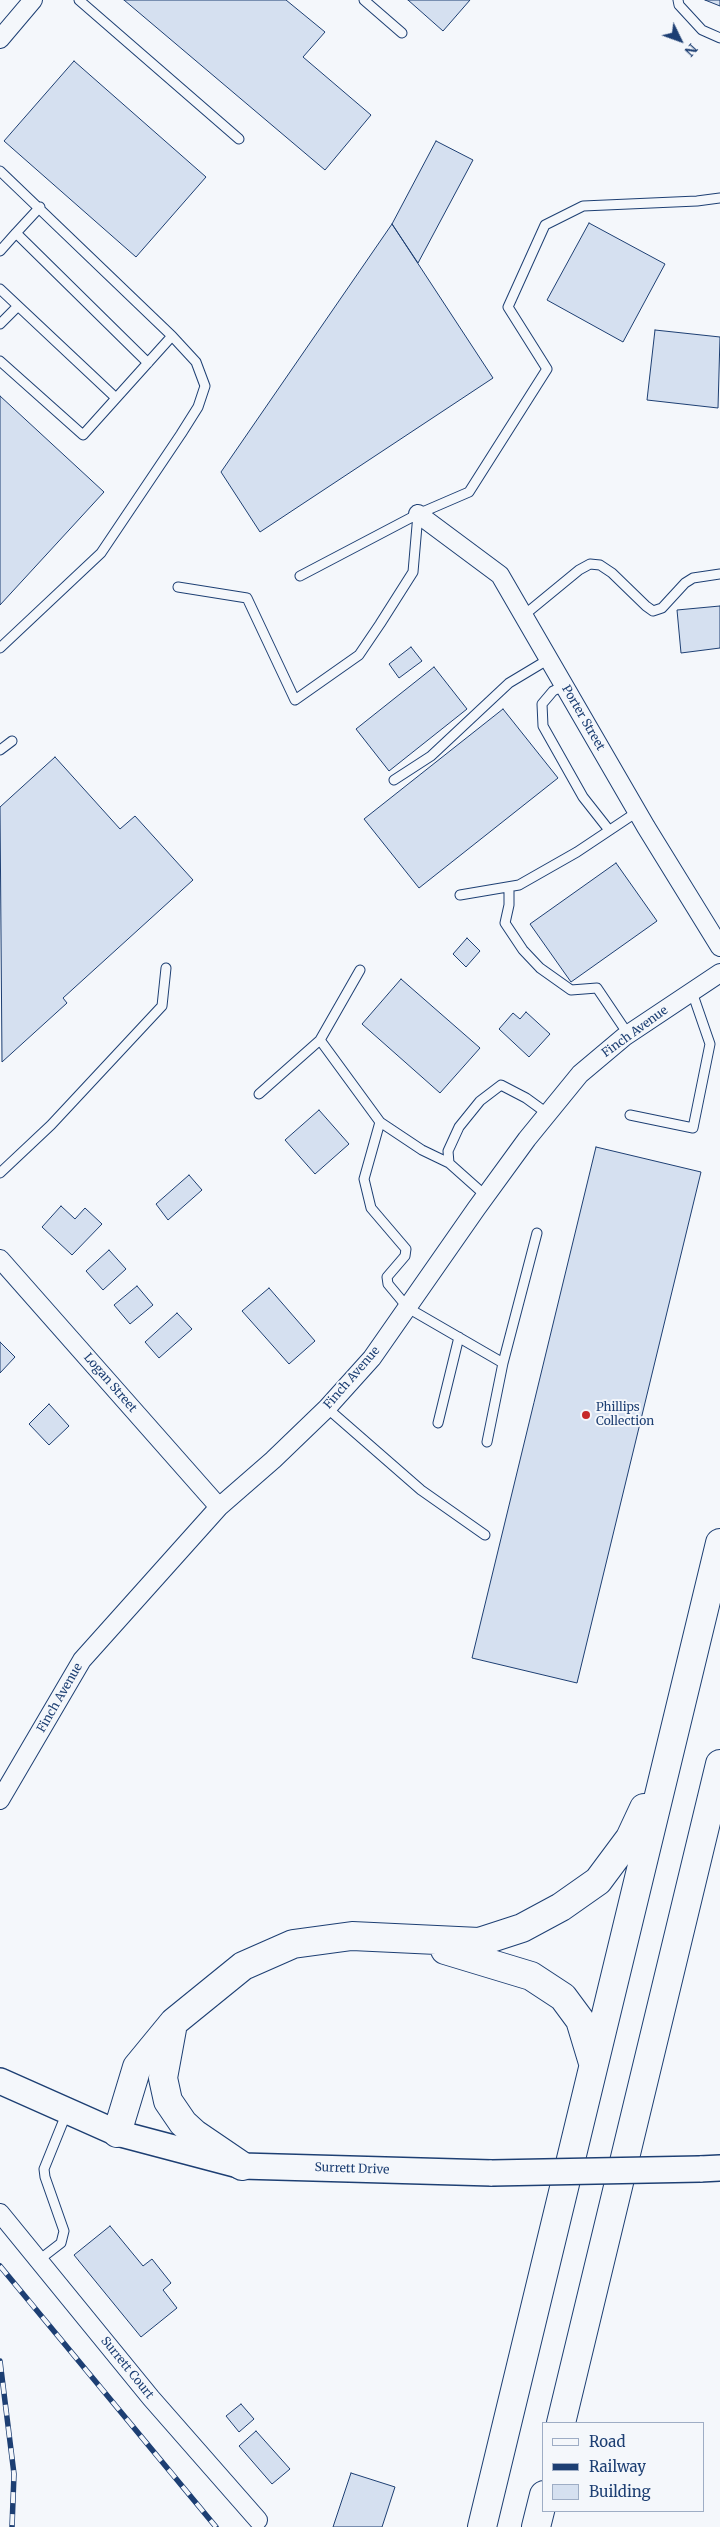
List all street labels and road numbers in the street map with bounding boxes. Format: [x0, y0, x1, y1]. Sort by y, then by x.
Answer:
street label: Porter Street [558, 683, 608, 753]
street label: Finch Avenue [599, 1003, 671, 1061]
street label: Finch Avenue [321, 1344, 383, 1412]
street label: Logan Street [80, 1351, 140, 1415]
street label: Finch Avenue [34, 1661, 86, 1735]
street label: Surrett Drive [314, 2161, 390, 2177]
street label: Surrett Court [98, 2334, 156, 2402]

